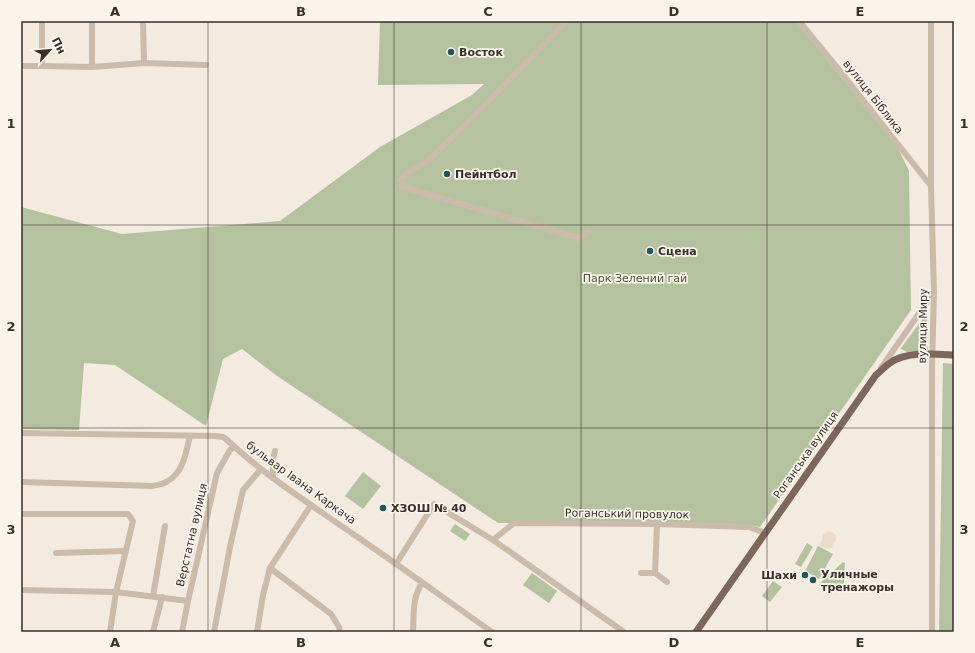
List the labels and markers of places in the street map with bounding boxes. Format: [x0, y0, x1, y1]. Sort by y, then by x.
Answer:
place label: Восток [459, 46, 503, 59]
marker: Восток [446, 47, 456, 57]
place label: Пейнтбол [455, 168, 517, 181]
marker: Пейнтбол [442, 169, 452, 179]
place label: Сцена [658, 245, 697, 258]
marker: Сцена [645, 246, 655, 256]
place label: ХЗОШ № 40 [391, 502, 467, 515]
marker: ХЗОШ № 40 [378, 503, 388, 513]
place label: Уличные тренажоры [821, 568, 894, 594]
place label: Шахи [761, 569, 797, 582]
marker: Шахи [800, 570, 810, 580]
marker: Уличные тренажоры [808, 575, 818, 585]

